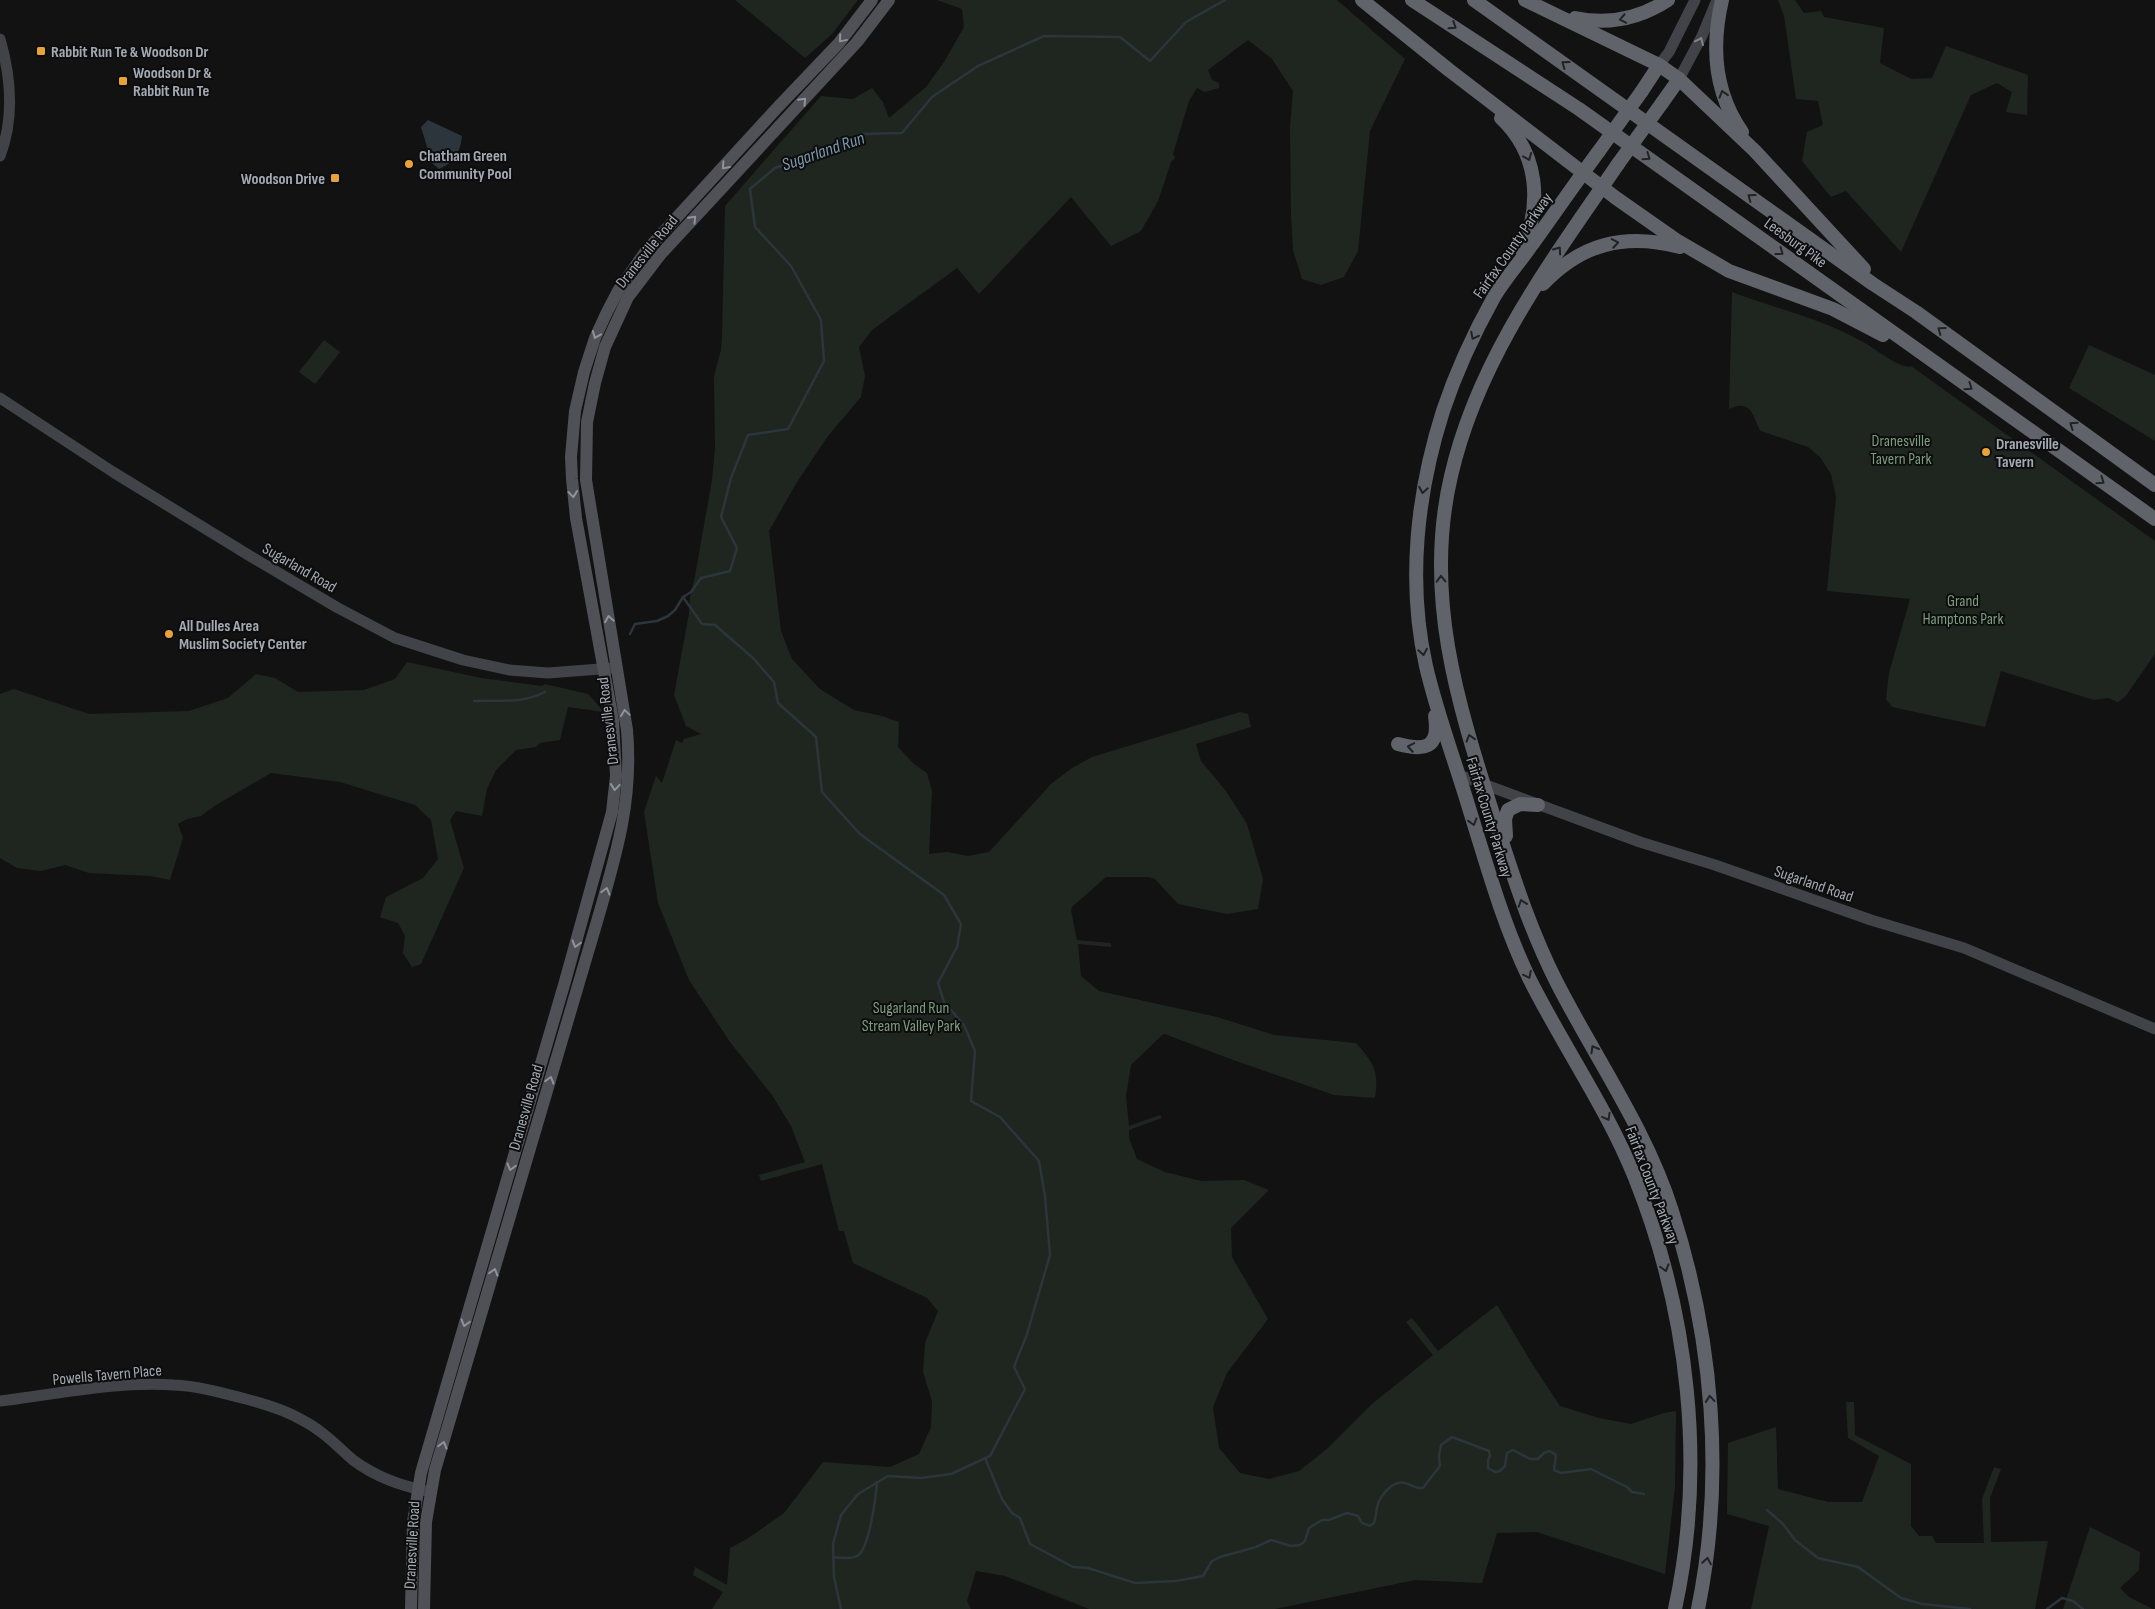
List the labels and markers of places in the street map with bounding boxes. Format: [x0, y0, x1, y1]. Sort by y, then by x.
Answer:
place label: Rabbit Run Te & Woodson Dr [51, 43, 209, 62]
marker: Rabbit Run Te & Woodson Dr [35, 45, 47, 57]
place label: Woodson Dr & Rabbit Run Te [133, 64, 212, 101]
marker: Woodson Dr & Rabbit Run Te [117, 75, 129, 87]
place label: Chatham Green Community Pool [419, 147, 512, 184]
marker: Chatham Green Community Pool [403, 158, 415, 170]
place label: Woodson Drive [241, 170, 325, 189]
marker: Woodson Drive [329, 172, 341, 184]
place label: Dranesville Tavern [1996, 435, 2059, 472]
marker: Dranesville Tavern [1980, 446, 1992, 458]
place label: All Dulles Area Muslim Society Center [178, 617, 307, 654]
marker: All Dulles Area Muslim Society Center [163, 628, 175, 640]

